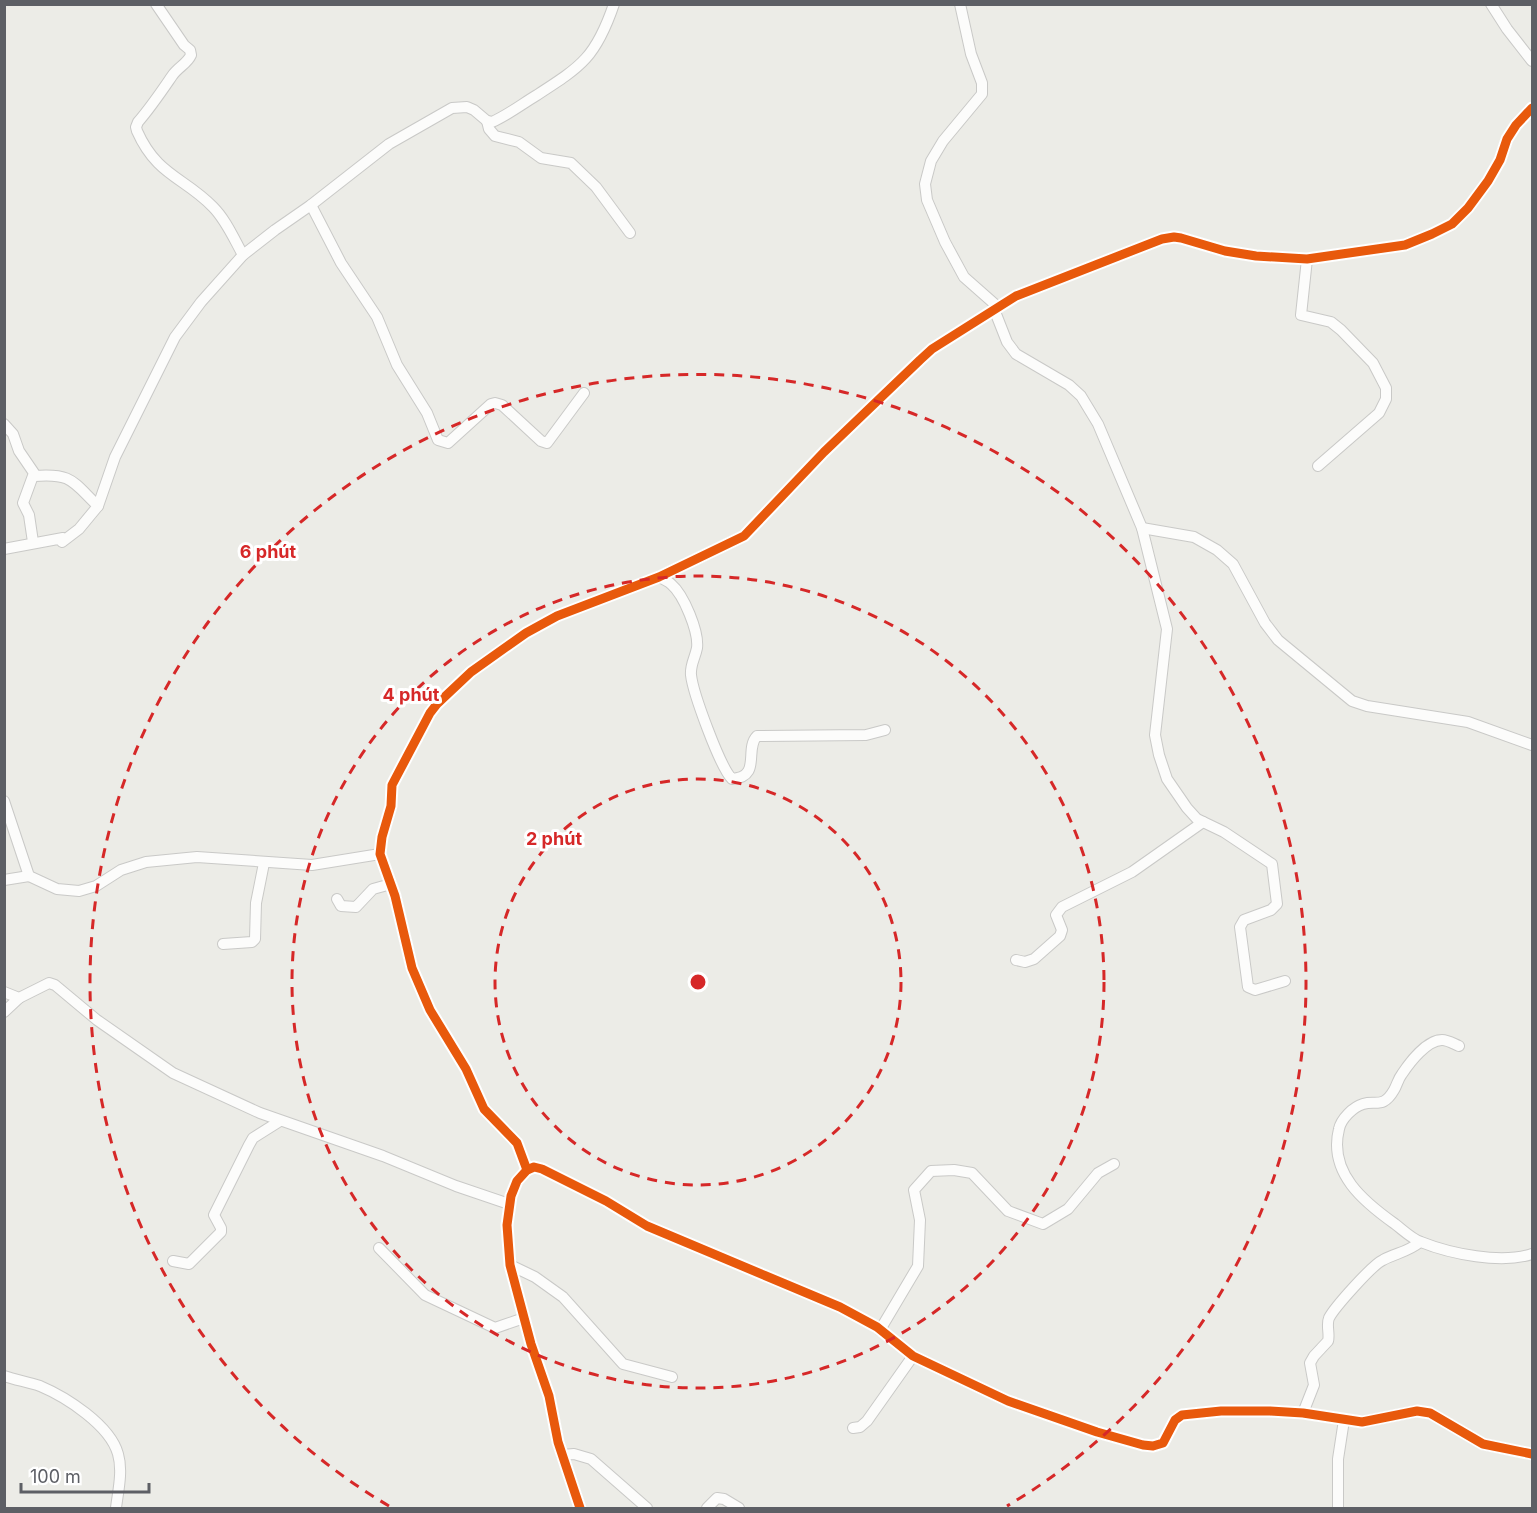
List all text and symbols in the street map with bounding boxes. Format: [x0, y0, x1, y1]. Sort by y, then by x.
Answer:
text: 6 phút [240, 541, 297, 562]
text: 4 phút [383, 684, 440, 705]
text: 2 phút [526, 828, 582, 849]
centre of rings [688, 972, 708, 992]
scale bar [21, 1456, 148, 1494]
text: 100 m [30, 1466, 81, 1487]

